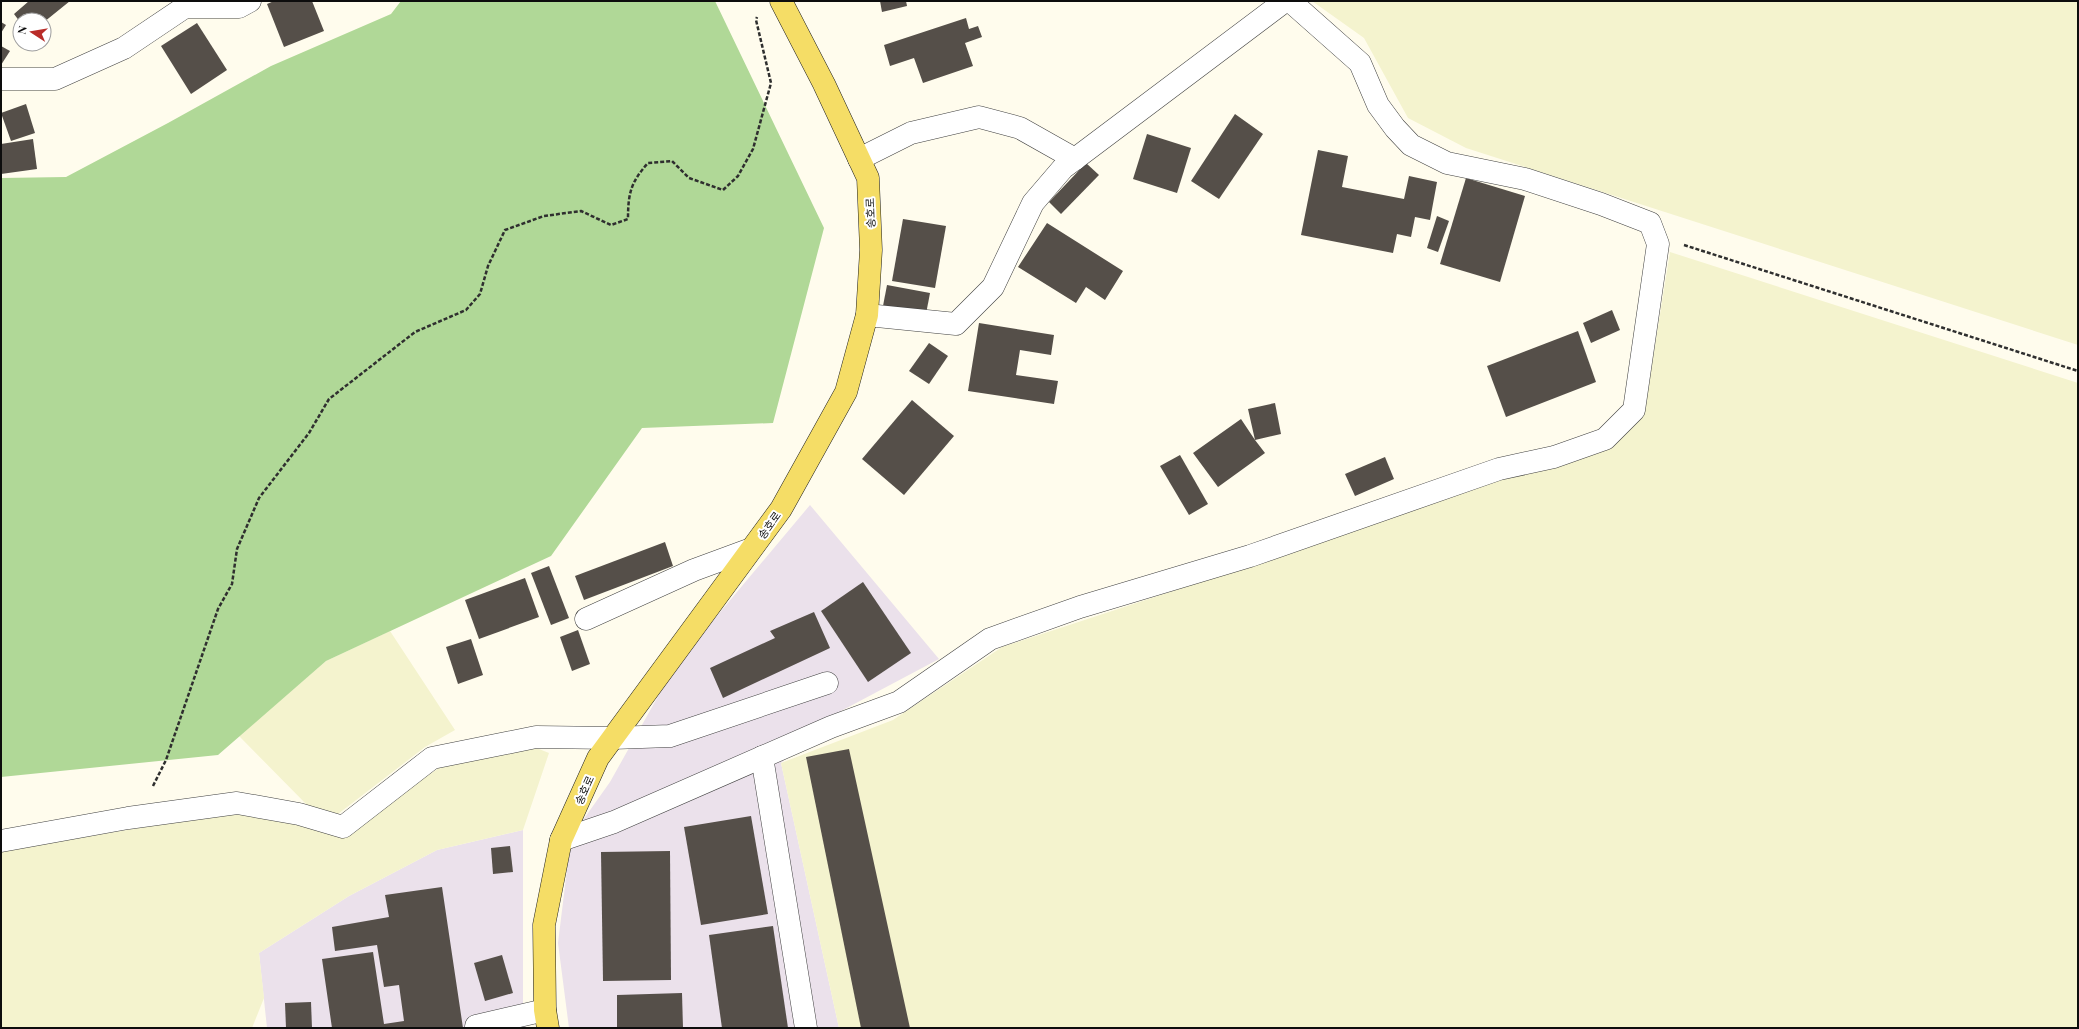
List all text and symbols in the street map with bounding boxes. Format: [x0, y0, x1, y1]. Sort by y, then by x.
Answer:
north arrow [12, 12, 52, 52]
text: N [14, 24, 30, 35]
street label: 송호로 [862, 198, 878, 228]
street label: 송호로 [754, 508, 784, 542]
street label: 송호로 [571, 773, 597, 807]

